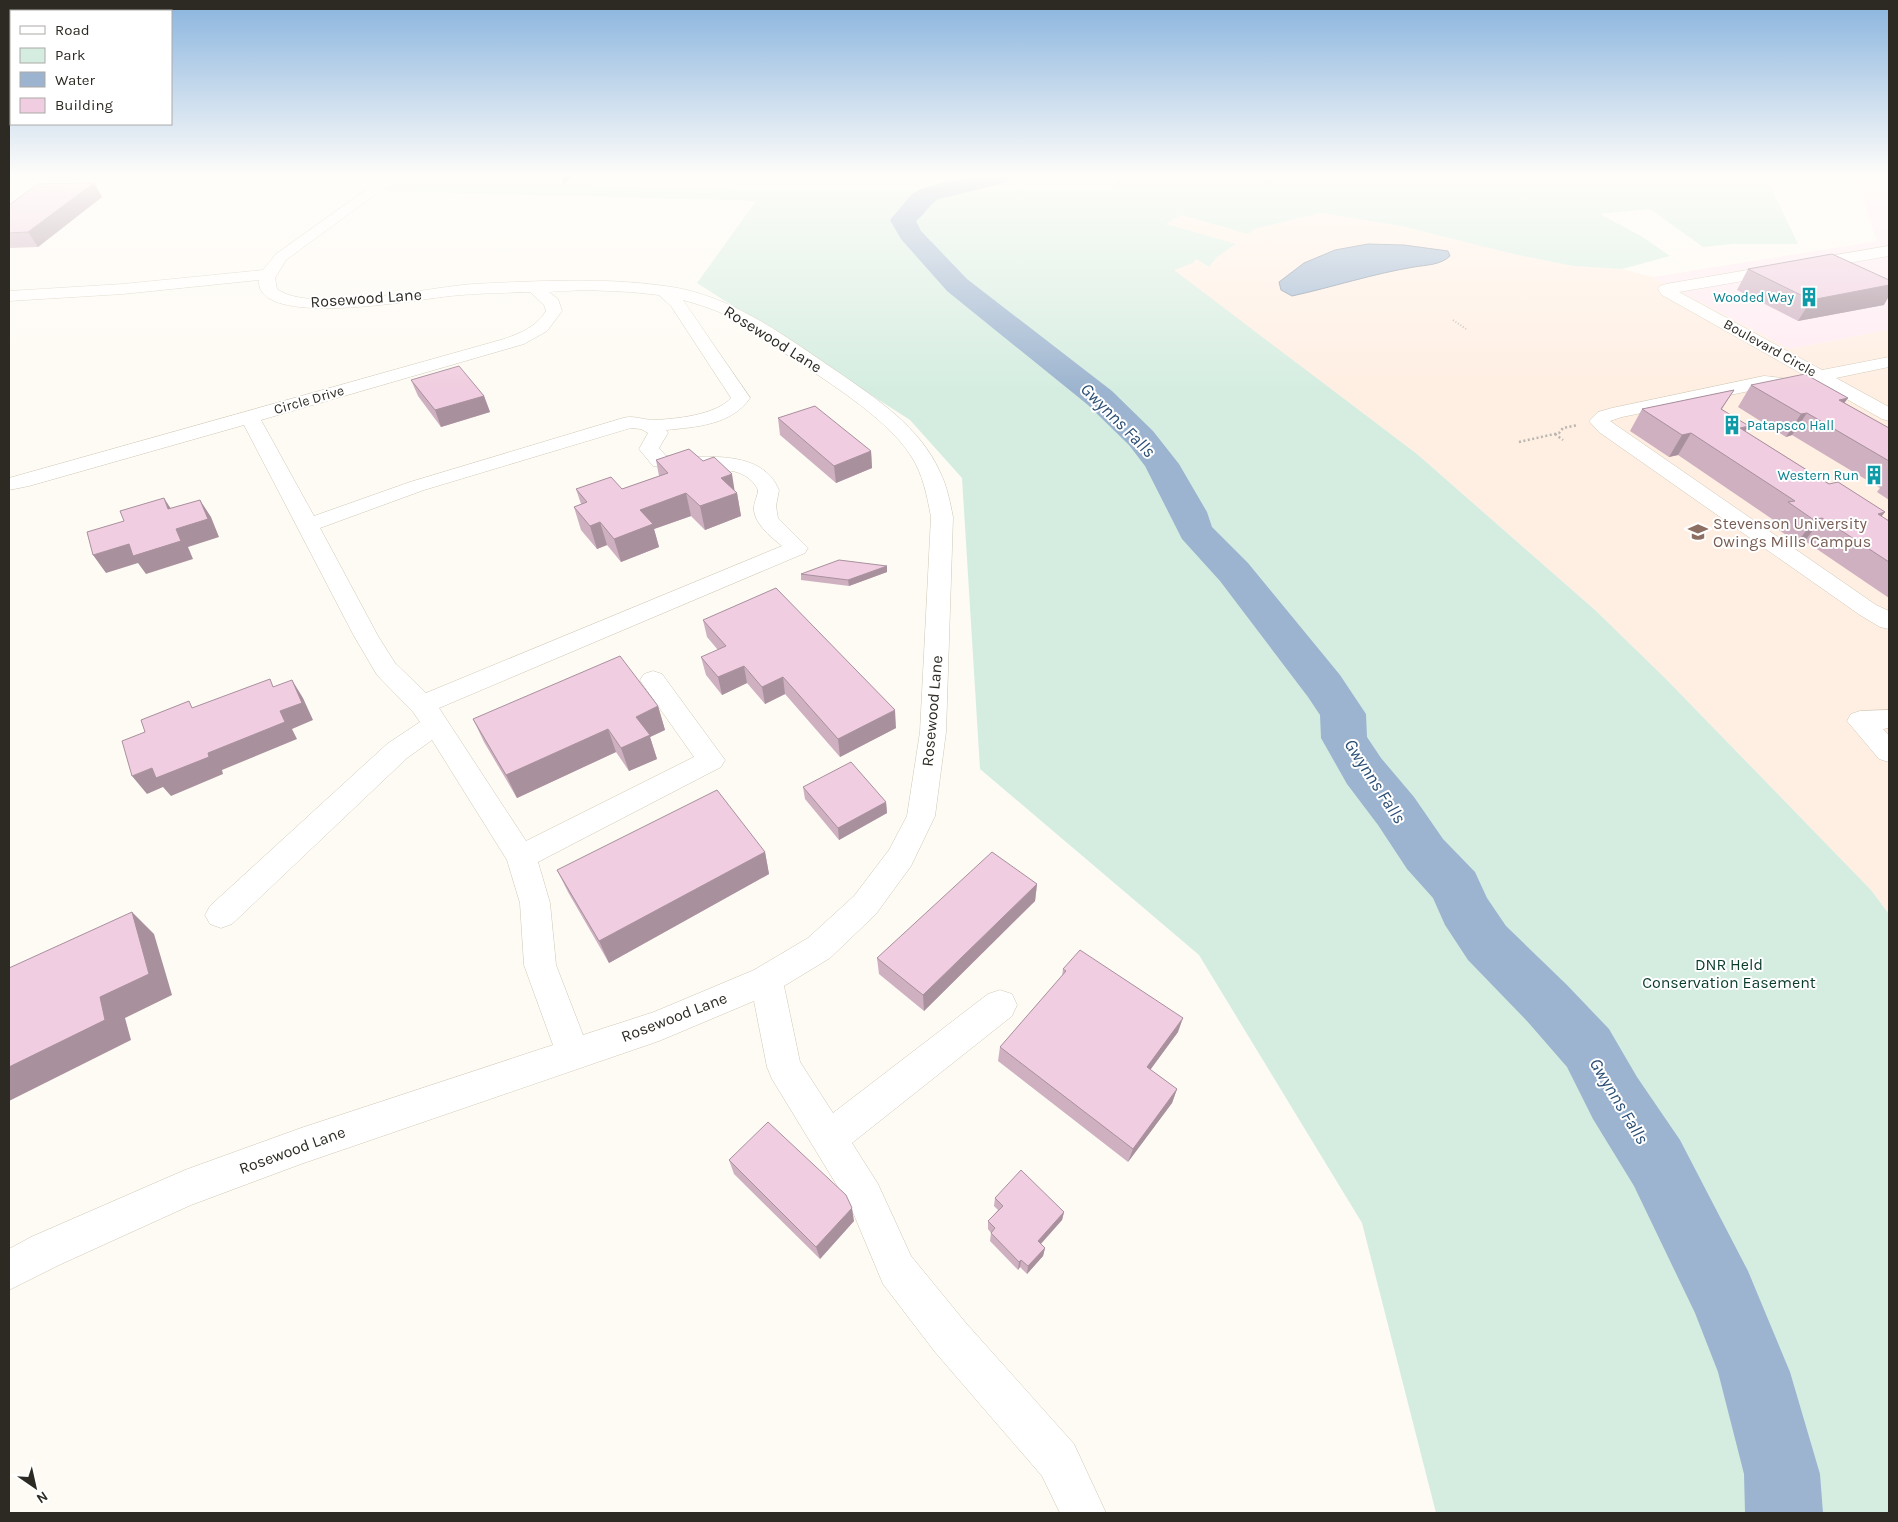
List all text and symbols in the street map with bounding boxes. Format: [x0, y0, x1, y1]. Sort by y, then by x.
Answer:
legend [10, 10, 172, 125]
text: Road [55, 21, 90, 39]
text: Park [55, 46, 85, 64]
text: Water [55, 71, 96, 89]
text: Building [55, 96, 113, 114]
street label: Rosewood Lane [310, 285, 422, 311]
building icon: Wooded Way [1798, 286, 1820, 308]
place label: Wooded Way [1713, 289, 1794, 306]
street label: Rosewood Lane [721, 301, 825, 377]
street label: Boulevard Circle [1721, 315, 1819, 381]
water label: Gwynns Falls [1076, 378, 1160, 462]
street label: Circle Drive [272, 382, 346, 418]
building icon: Patapsco Hall [1721, 414, 1743, 436]
place label: Patapsco Hall [1747, 417, 1834, 434]
building icon: Western Run [1863, 464, 1885, 486]
place label: Western Run [1778, 467, 1859, 484]
place label: Stevenson University Owings Mills Campus [1713, 514, 1871, 551]
school or university icon: Stevenson University Owings Mills Campus [1687, 521, 1709, 543]
street label: Rosewood Lane [918, 655, 946, 767]
water label: Gwynns Falls [1339, 734, 1411, 828]
park label: DNR Held Conservation Easement [1642, 955, 1816, 992]
street label: Rosewood Lane [618, 988, 730, 1046]
water label: Gwynns Falls [1585, 1054, 1653, 1148]
street label: Rosewood Lane [236, 1122, 348, 1178]
north arrow [10, 1462, 60, 1512]
text: N [33, 1488, 51, 1507]

